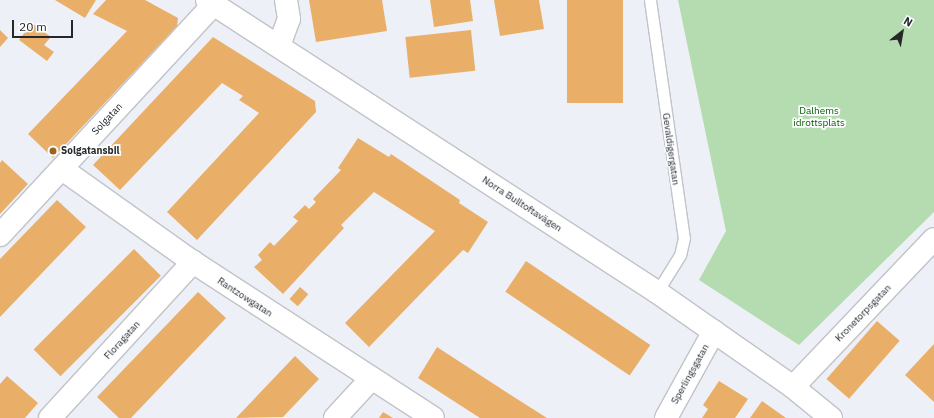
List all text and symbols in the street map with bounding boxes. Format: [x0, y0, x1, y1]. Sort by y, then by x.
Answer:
scale bar [14, 12, 75, 38]
north arrow [882, 12, 922, 52]
text: N [901, 14, 915, 30]
text: 20 m [19, 19, 47, 34]
street label: Solgatan [89, 101, 125, 137]
park label: Dalhems idrottsplats [793, 104, 845, 128]
street label: Gevaldigergatan [660, 112, 682, 186]
place label: Solgatansbil [61, 145, 120, 157]
marker: Solgatansbil [48, 146, 58, 156]
street label: Norra Bulltoftavägen [480, 174, 564, 234]
street label: Rantzowgatan [215, 275, 275, 319]
street label: Kronetorpsgatan [833, 282, 893, 344]
street label: Floragatan [101, 318, 143, 362]
street label: Sperlingsgatan [669, 342, 711, 406]

